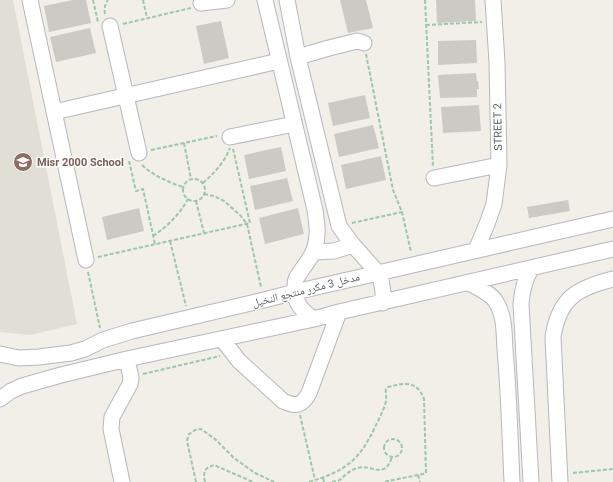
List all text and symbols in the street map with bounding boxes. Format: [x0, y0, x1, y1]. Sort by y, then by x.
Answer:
street label: STREET 2 [491, 103, 505, 151]
school or university icon: Misr 2000 School [12, 151, 34, 173]
place label: Misr 2000 School [37, 156, 124, 169]
street label: مدخل 3 مكرر منتجع النخيل [251, 270, 361, 310]

